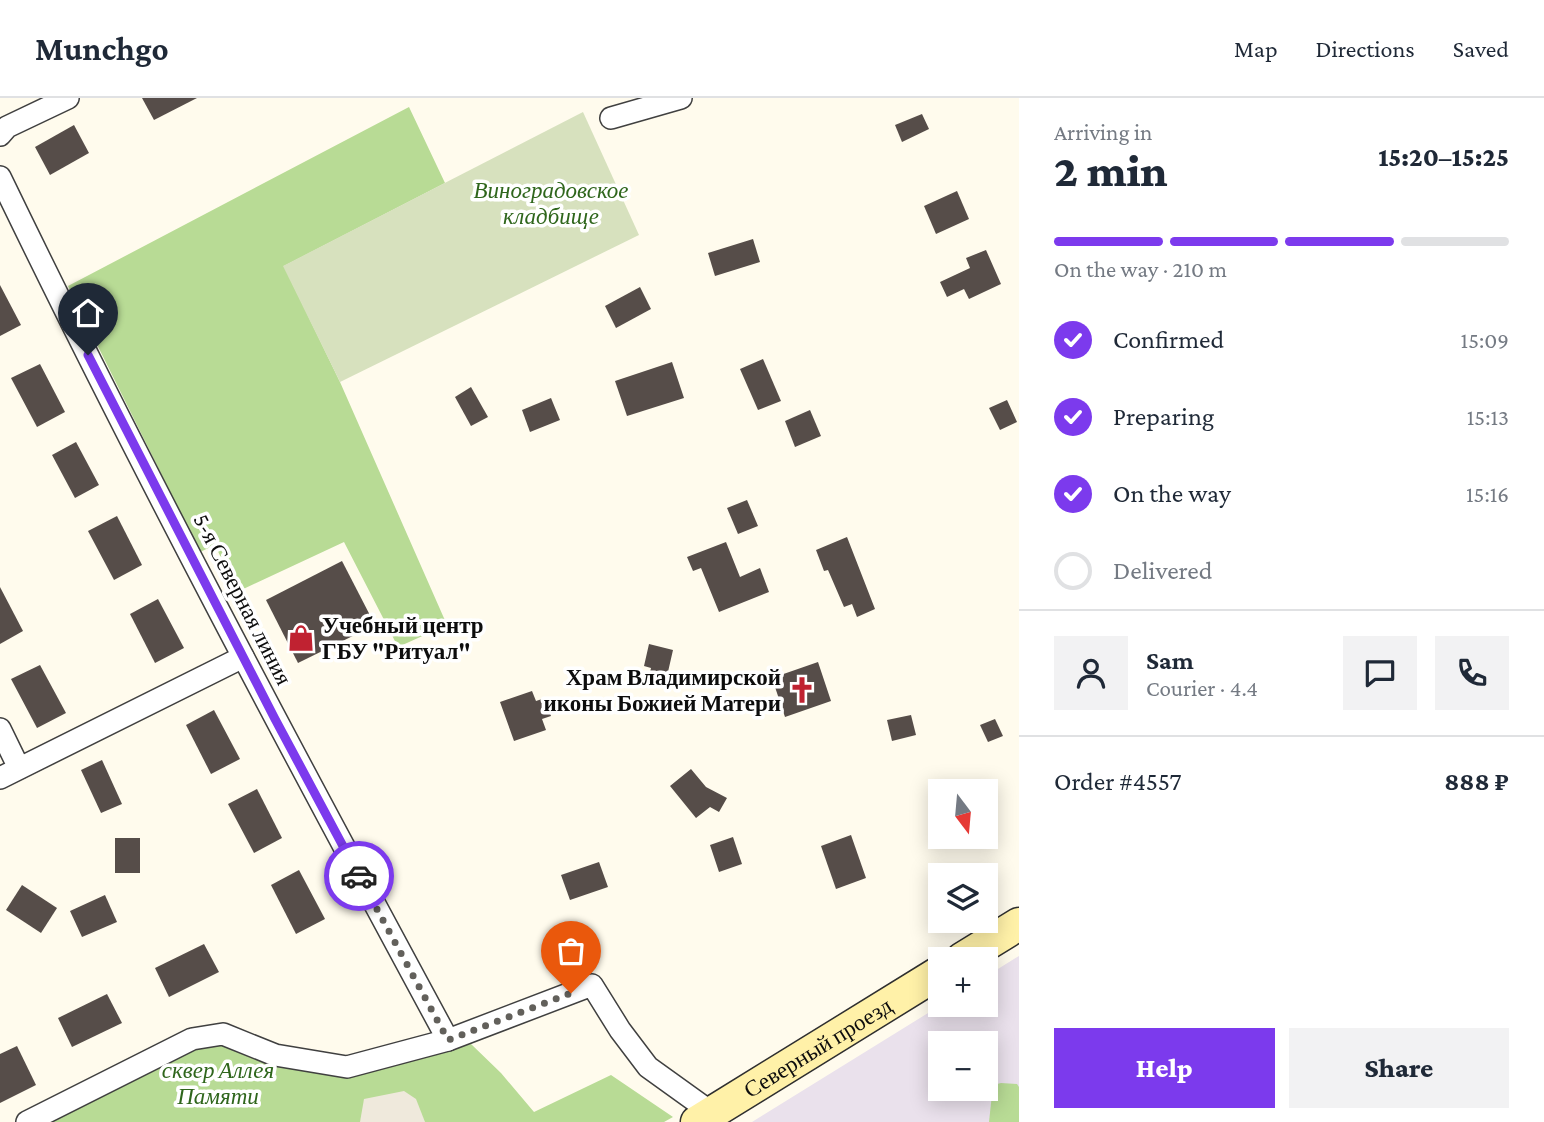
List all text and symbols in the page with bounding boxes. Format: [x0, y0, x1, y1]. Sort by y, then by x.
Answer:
text: Munchgo [35, 30, 169, 67]
text: Map [1234, 35, 1278, 62]
text: Directions [1316, 35, 1415, 62]
text: Saved [1453, 35, 1509, 62]
text: Arriving in [1054, 119, 1152, 145]
text: 15:20–15:25 [1378, 143, 1509, 172]
text: 2 min [1054, 145, 1168, 196]
park label: Виноградовское кладбище [473, 177, 629, 229]
text: On the way · 210 m [1054, 256, 1227, 282]
pin [58, 283, 118, 355]
icon: home [69, 294, 107, 332]
icon: check [1054, 321, 1092, 359]
text: Confirmed [1113, 325, 1224, 354]
text: 15:09 [1461, 327, 1509, 353]
icon: check [1054, 398, 1092, 436]
text: Preparing [1113, 402, 1214, 431]
text: 15:13 [1467, 404, 1509, 430]
icon: check [1054, 475, 1092, 513]
text: On the way [1113, 479, 1231, 508]
text: 15:16 [1466, 481, 1509, 507]
street label: 5-я Северная линия [189, 509, 298, 689]
text: Delivered [1113, 556, 1212, 585]
place label: Учебный центр ГБУ "Ритуал" [322, 612, 484, 664]
shop icon: Учебный центр ГБУ "Ритуал" [286, 623, 316, 653]
button: person [1054, 636, 1128, 710]
button: chat [1343, 636, 1417, 710]
button: phone [1435, 636, 1509, 710]
text: Sam [1146, 646, 1194, 675]
place label: Храм Владимирской иконы Божией Матери [544, 664, 781, 716]
church icon: Храм Владимирской иконы Божией Матери [787, 675, 817, 705]
text: Courier · 4.4 [1146, 675, 1258, 701]
text: Order #4557 [1054, 767, 1181, 796]
text: 888 ₽ [1444, 767, 1509, 796]
north arrow [928, 779, 998, 849]
map controls [928, 779, 998, 1101]
courier [324, 841, 394, 911]
icon: car [340, 857, 378, 895]
button: layers [928, 863, 998, 933]
pin [541, 921, 601, 993]
icon: bag [552, 932, 590, 970]
button: + [928, 947, 998, 1017]
street label: Северный проезд [739, 992, 897, 1103]
button: Help [1054, 1028, 1275, 1108]
button: Share [1289, 1028, 1509, 1108]
button: − [928, 1031, 998, 1101]
park label: сквер Аллея Памяти [162, 1057, 274, 1109]

